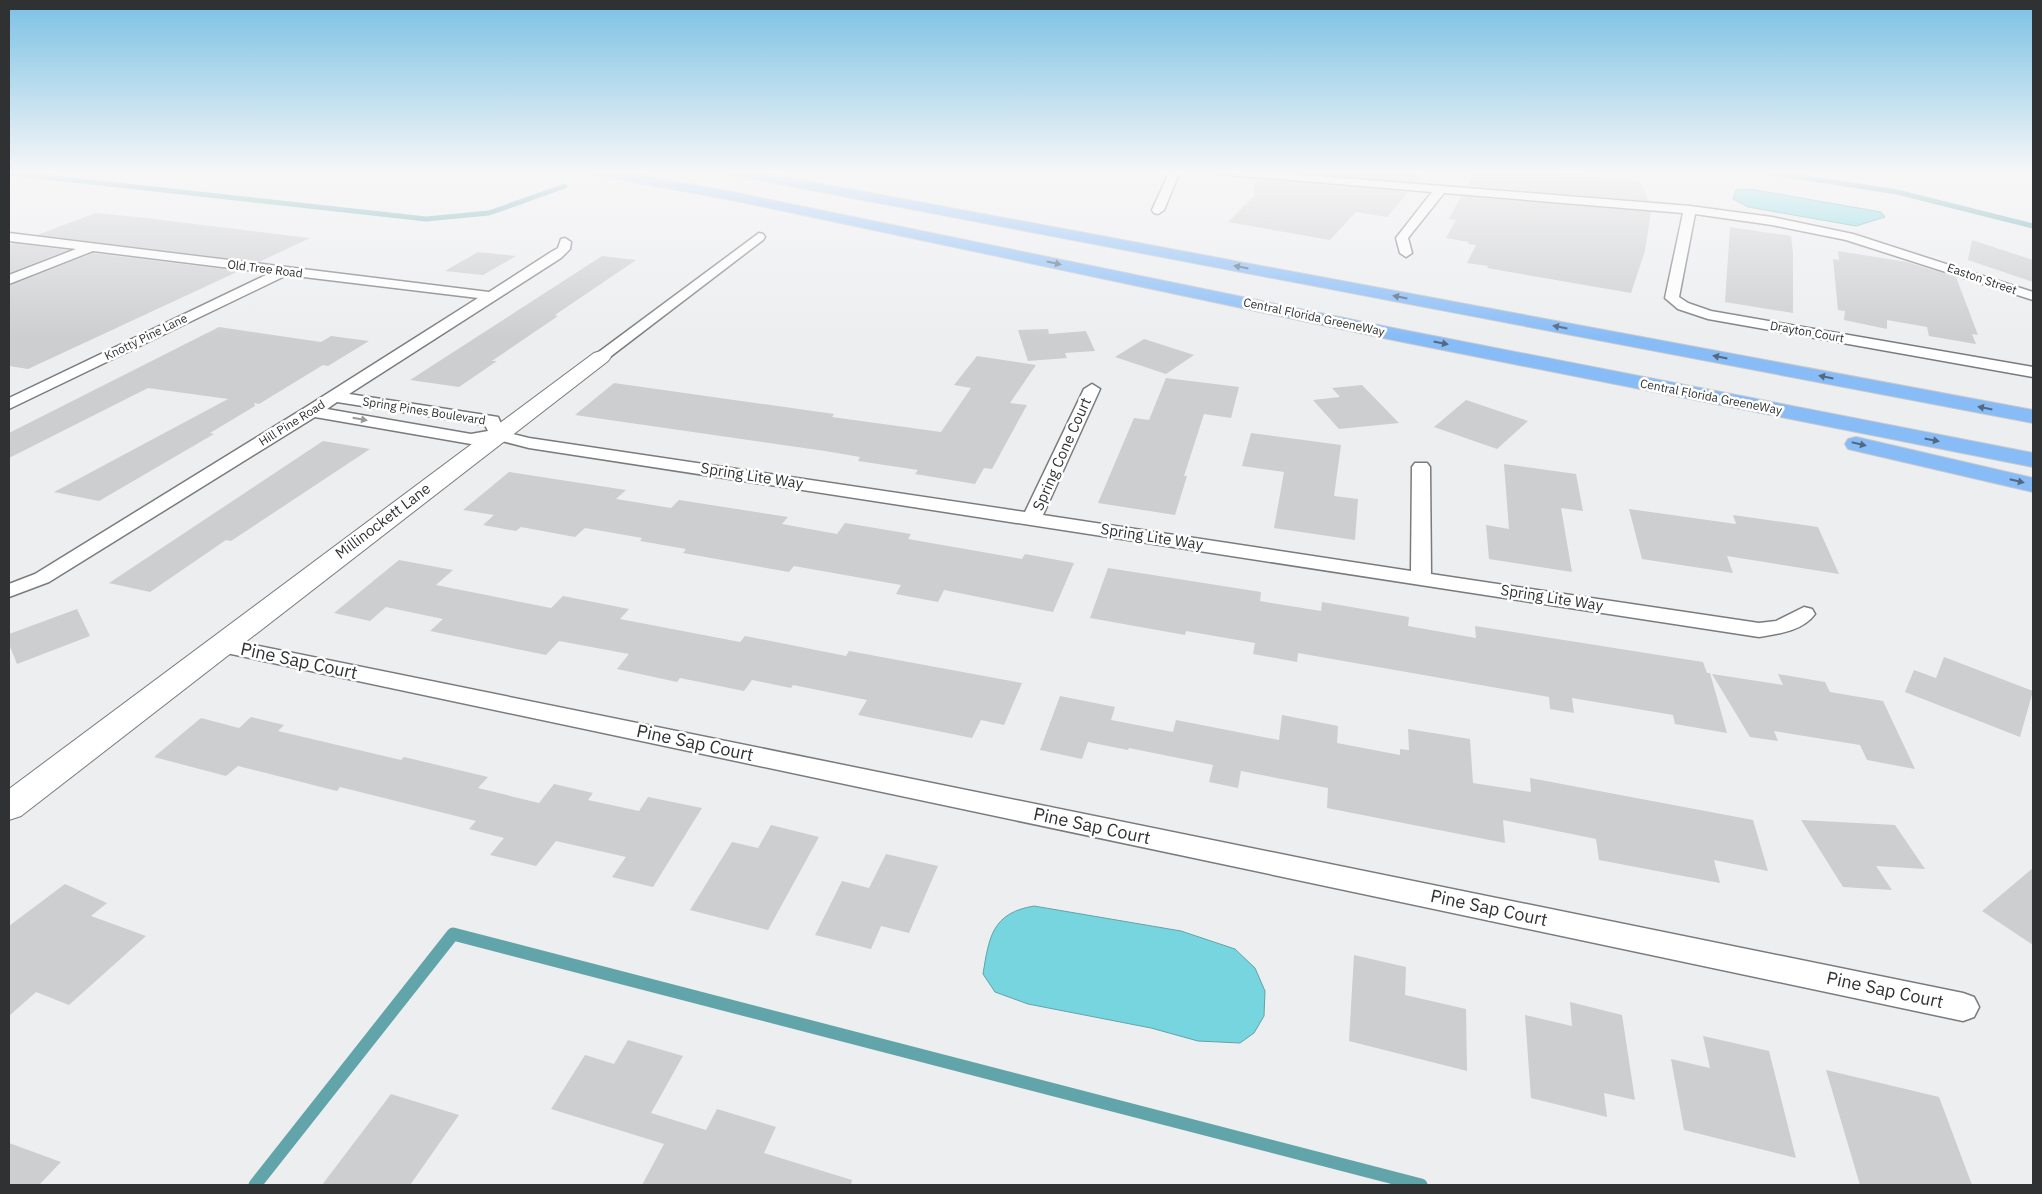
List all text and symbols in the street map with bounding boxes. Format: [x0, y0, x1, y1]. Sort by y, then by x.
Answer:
street label: Old Tree Road [227, 256, 304, 281]
one-way arrow [1046, 260, 1062, 268]
street label: Easton Street [1945, 260, 2019, 297]
one-way arrow [1232, 262, 1248, 270]
one-way arrow [1392, 292, 1408, 300]
street label: Central Florida GreeneWay [1242, 294, 1386, 339]
street label: Knotty Pine Lane [102, 310, 190, 363]
street label: Drayton Court [1769, 318, 1845, 345]
one-way arrow [1553, 323, 1568, 331]
one-way arrow [1433, 340, 1449, 348]
one-way arrow [1712, 353, 1727, 361]
one-way arrow [1817, 373, 1833, 381]
street label: Central Florida GreeneWay [1639, 375, 1783, 418]
street label: Spring Pines Boulevard [362, 393, 487, 428]
street label: Spring Cone Court [1028, 394, 1095, 513]
street label: Hill Pine Road [256, 396, 327, 449]
one-way arrow [1977, 403, 1993, 411]
one-way arrow [352, 416, 368, 424]
one-way arrow [1924, 437, 1940, 445]
one-way arrow [1851, 440, 1866, 448]
street label: Spring Lite Way [699, 458, 805, 493]
one-way arrow [2009, 477, 2024, 485]
street label: Millinockett Lane [331, 479, 434, 563]
street label: Spring Lite Way [1099, 519, 1205, 554]
street label: Spring Lite Way [1499, 580, 1605, 615]
street label: Pine Sap Court [239, 637, 360, 684]
street label: Pine Sap Court [635, 719, 756, 766]
street label: Pine Sap Court [1032, 802, 1153, 849]
street label: Pine Sap Court [1429, 884, 1550, 931]
street label: Pine Sap Court [1825, 966, 1946, 1013]

